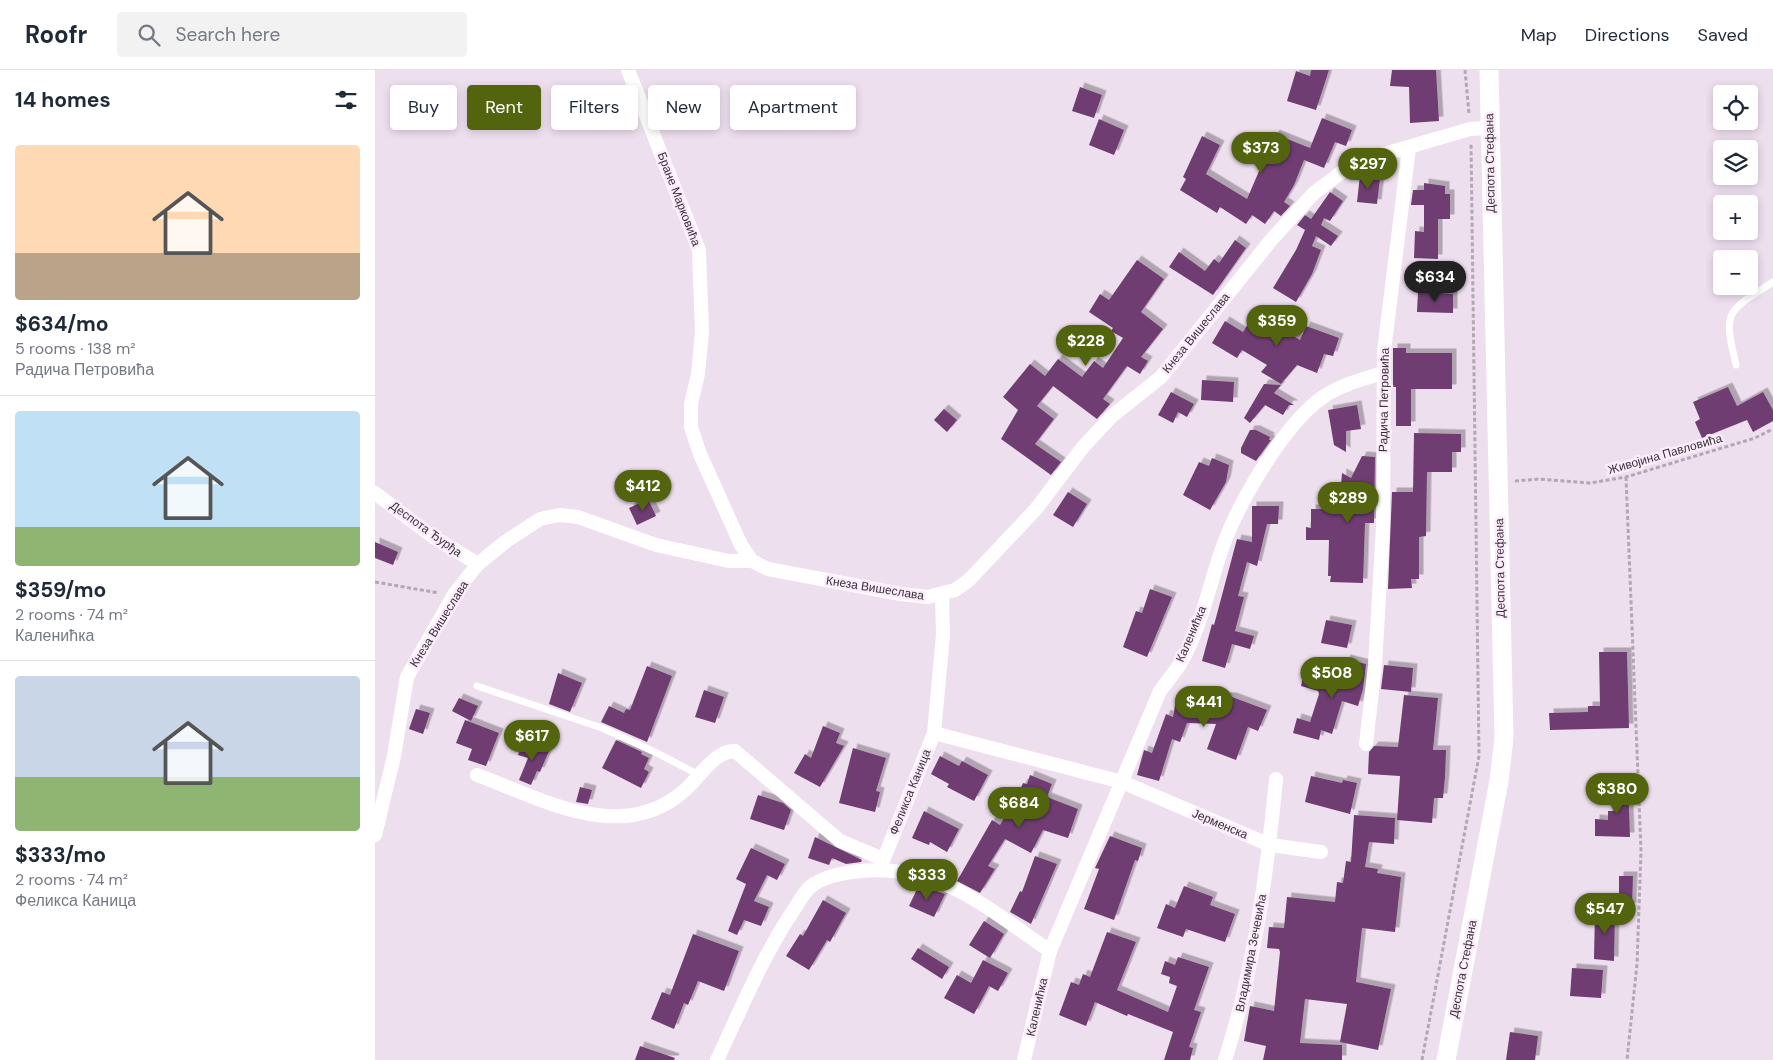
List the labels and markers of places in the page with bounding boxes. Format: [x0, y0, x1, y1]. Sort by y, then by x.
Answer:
pin: $373 [1231, 132, 1291, 174]
pin: $297 [1338, 148, 1398, 190]
pin: $634 [1405, 260, 1465, 303]
pin: $359 [1247, 304, 1307, 347]
pin: $228 [1056, 324, 1116, 367]
pin: $412 [613, 470, 673, 512]
pin: $289 [1318, 482, 1378, 524]
pin: $508 [1302, 656, 1362, 699]
pin: $441 [1174, 686, 1234, 728]
pin: $617 [502, 720, 562, 762]
pin: $380 [1587, 772, 1647, 815]
pin: $684 [989, 786, 1049, 829]
pin: $333 [897, 858, 957, 901]
pin: $547 [1575, 892, 1635, 935]

